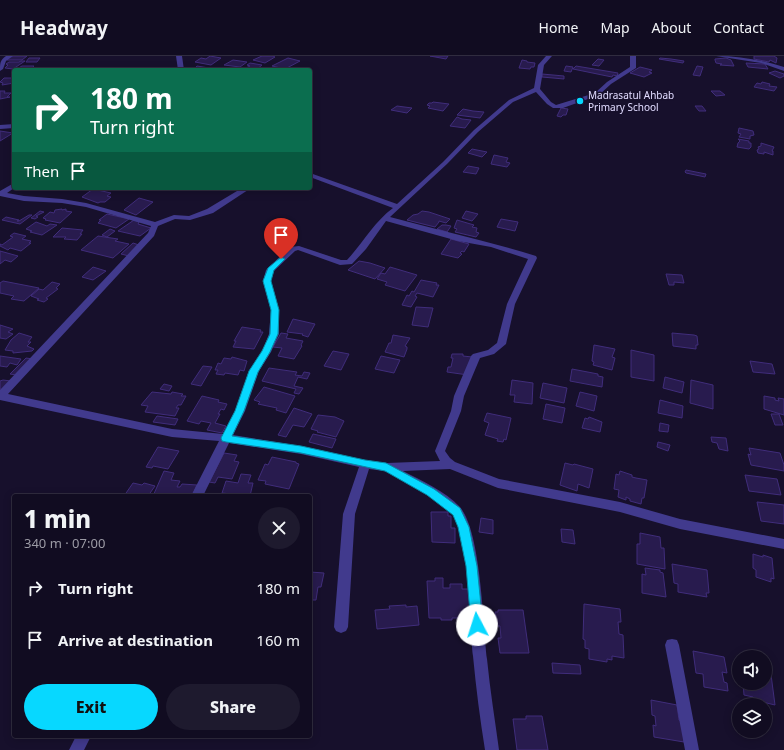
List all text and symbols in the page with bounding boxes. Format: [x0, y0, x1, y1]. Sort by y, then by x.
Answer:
text: Headway [20, 15, 108, 41]
text: Home [539, 18, 578, 37]
text: Map [600, 18, 630, 37]
text: About [652, 18, 691, 37]
text: Contact [713, 18, 764, 37]
text: 180 m [90, 79, 173, 117]
icon: right [24, 84, 76, 136]
place label: Madrasatul Ahbab Primary School [588, 88, 674, 114]
marker: Madrasatul Ahbab Primary School [575, 96, 585, 106]
text: Turn right [90, 115, 174, 139]
icon: arrive [67, 160, 89, 182]
text: Then [24, 161, 59, 181]
pin [264, 218, 298, 259]
icon: arrive [270, 224, 292, 246]
text: 1 min [24, 502, 91, 535]
button: close [258, 507, 300, 549]
text: 340 m · 07:00 [24, 534, 105, 552]
icon: right [24, 577, 46, 599]
text: Turn right [58, 578, 133, 598]
text: 180 m [256, 578, 300, 598]
position arrow [456, 604, 498, 646]
icon: arrive [24, 629, 46, 651]
text: Arrive at destination [58, 630, 213, 650]
text: 160 m [256, 630, 300, 650]
map controls [732, 650, 772, 738]
button: sound [732, 650, 772, 690]
button: Exit [24, 684, 158, 730]
button: Share [166, 684, 300, 730]
button: layers [732, 698, 772, 738]

